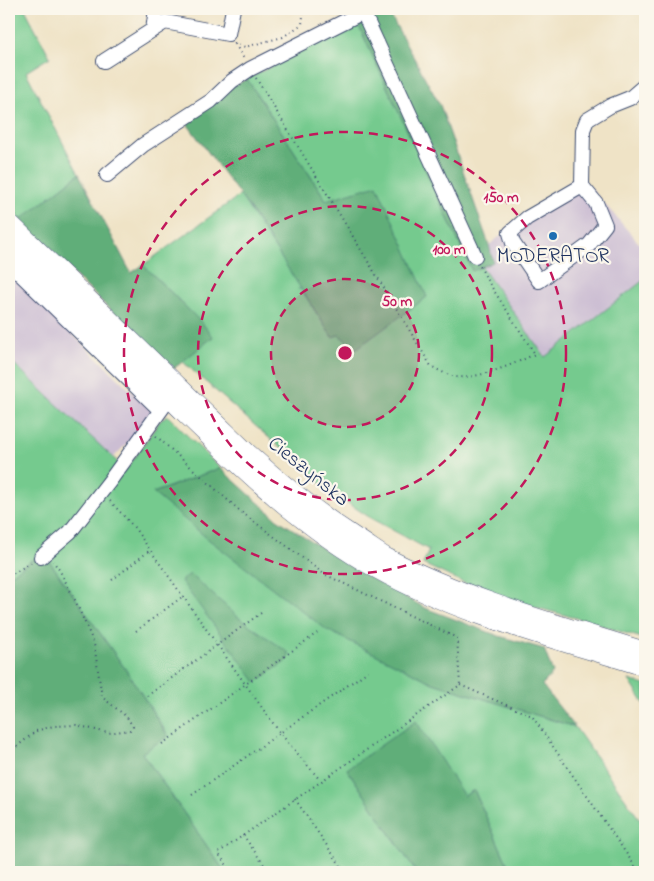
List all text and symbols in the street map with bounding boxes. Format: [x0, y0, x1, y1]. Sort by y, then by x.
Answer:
text: 150 m [483, 187, 519, 209]
marker: MODERATOR [547, 230, 559, 242]
text: 100 m [432, 239, 466, 261]
place label: MODERATOR [497, 242, 610, 272]
text: 50 m [382, 291, 413, 313]
centre of rings [336, 344, 354, 362]
street label: Cieszyńska [259, 430, 355, 516]

